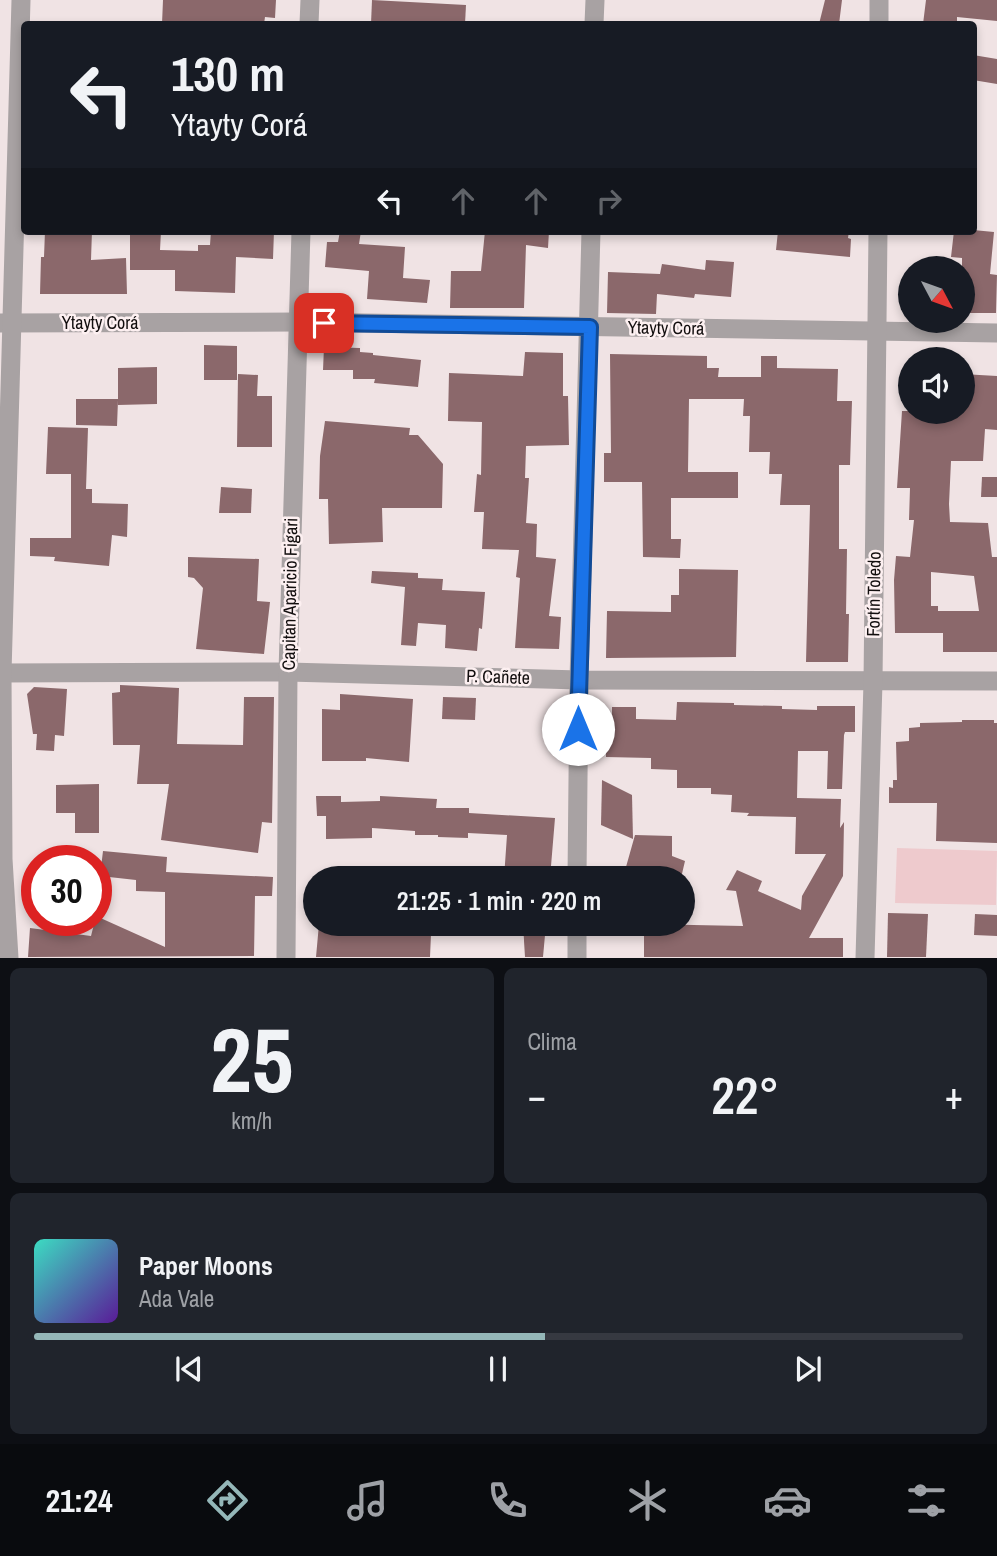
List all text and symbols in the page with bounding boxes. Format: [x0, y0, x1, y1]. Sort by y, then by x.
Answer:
text: 130 m [171, 40, 285, 106]
icon: left [56, 49, 147, 140]
text: Ytayty Corá [171, 103, 307, 146]
icon: left [371, 182, 409, 220]
icon: ahead [444, 182, 482, 220]
icon: ahead [517, 182, 555, 220]
icon: right [590, 182, 628, 220]
north arrow [898, 256, 975, 332]
map controls [898, 256, 975, 424]
pin [294, 293, 354, 353]
icon: arrive [305, 304, 343, 342]
street label: Ytayty Corá [62, 310, 138, 335]
street label: Ytayty Corá [627, 314, 705, 341]
button: sound [898, 347, 975, 424]
street label: Capitan Aparicio Figari [276, 517, 303, 671]
street label: Fortín Toledo [860, 551, 887, 637]
street label: P. Cañete [466, 663, 530, 690]
position arrow [541, 692, 615, 766]
speed limit sign: 30 [21, 845, 112, 936]
text: 21:25 · 1 min · 220 m [397, 883, 601, 918]
text: 25 [210, 998, 293, 1120]
text: Clima [528, 1026, 577, 1057]
text: 22° [711, 1060, 779, 1130]
text: − [528, 1070, 546, 1121]
text: + [945, 1070, 963, 1121]
text: km/h [231, 1105, 272, 1136]
text: Paper Moons [139, 1248, 273, 1283]
text: Ada Vale [139, 1283, 214, 1314]
icon: previous [170, 1350, 208, 1388]
icon: pause [479, 1350, 517, 1388]
icon: next [789, 1350, 827, 1388]
icon: directions [203, 1476, 252, 1525]
icon: music [343, 1476, 392, 1525]
icon: phone [483, 1476, 532, 1525]
icon: climate [623, 1476, 672, 1525]
icon: car [763, 1476, 812, 1525]
icon: filters [902, 1476, 951, 1525]
text: 21:24 [45, 1479, 113, 1522]

